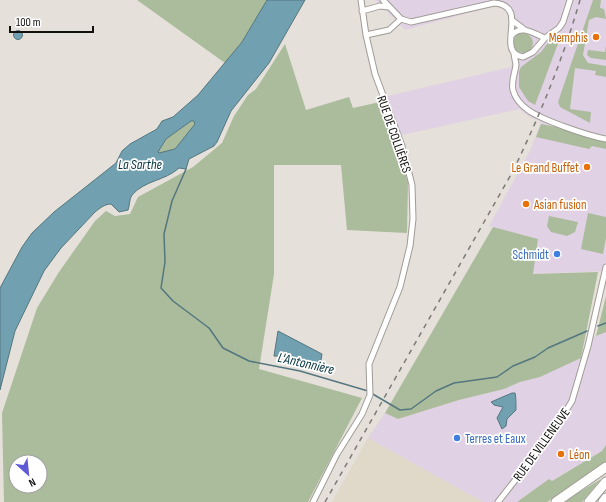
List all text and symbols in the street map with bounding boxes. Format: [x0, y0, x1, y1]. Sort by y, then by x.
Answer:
scale bar [10, 8, 93, 34]
text: 100 m [16, 15, 41, 30]
place label: Memphis [549, 30, 588, 46]
marker: Memphis [591, 32, 601, 42]
street label: RUE DE COLLIÈRES [373, 94, 415, 176]
water label: La Sarthe [118, 156, 163, 173]
place label: Le Grand Buffet [511, 160, 579, 176]
marker: Le Grand Buffet [582, 162, 592, 172]
place label: Asian fusion [533, 197, 587, 213]
marker: Asian fusion [521, 199, 531, 209]
place label: Schmidt [513, 247, 549, 263]
marker: Schmidt [552, 249, 562, 259]
water label: L'Antonnière [276, 349, 336, 378]
street label: RUE DE VILLENEUVE [510, 405, 574, 484]
place label: Terres et Eaux [465, 431, 526, 447]
marker: Terres et Eaux [452, 433, 462, 443]
place label: Léon [569, 447, 590, 463]
marker: Léon [556, 449, 566, 459]
north arrow [8, 454, 48, 494]
text: N [27, 475, 38, 490]

